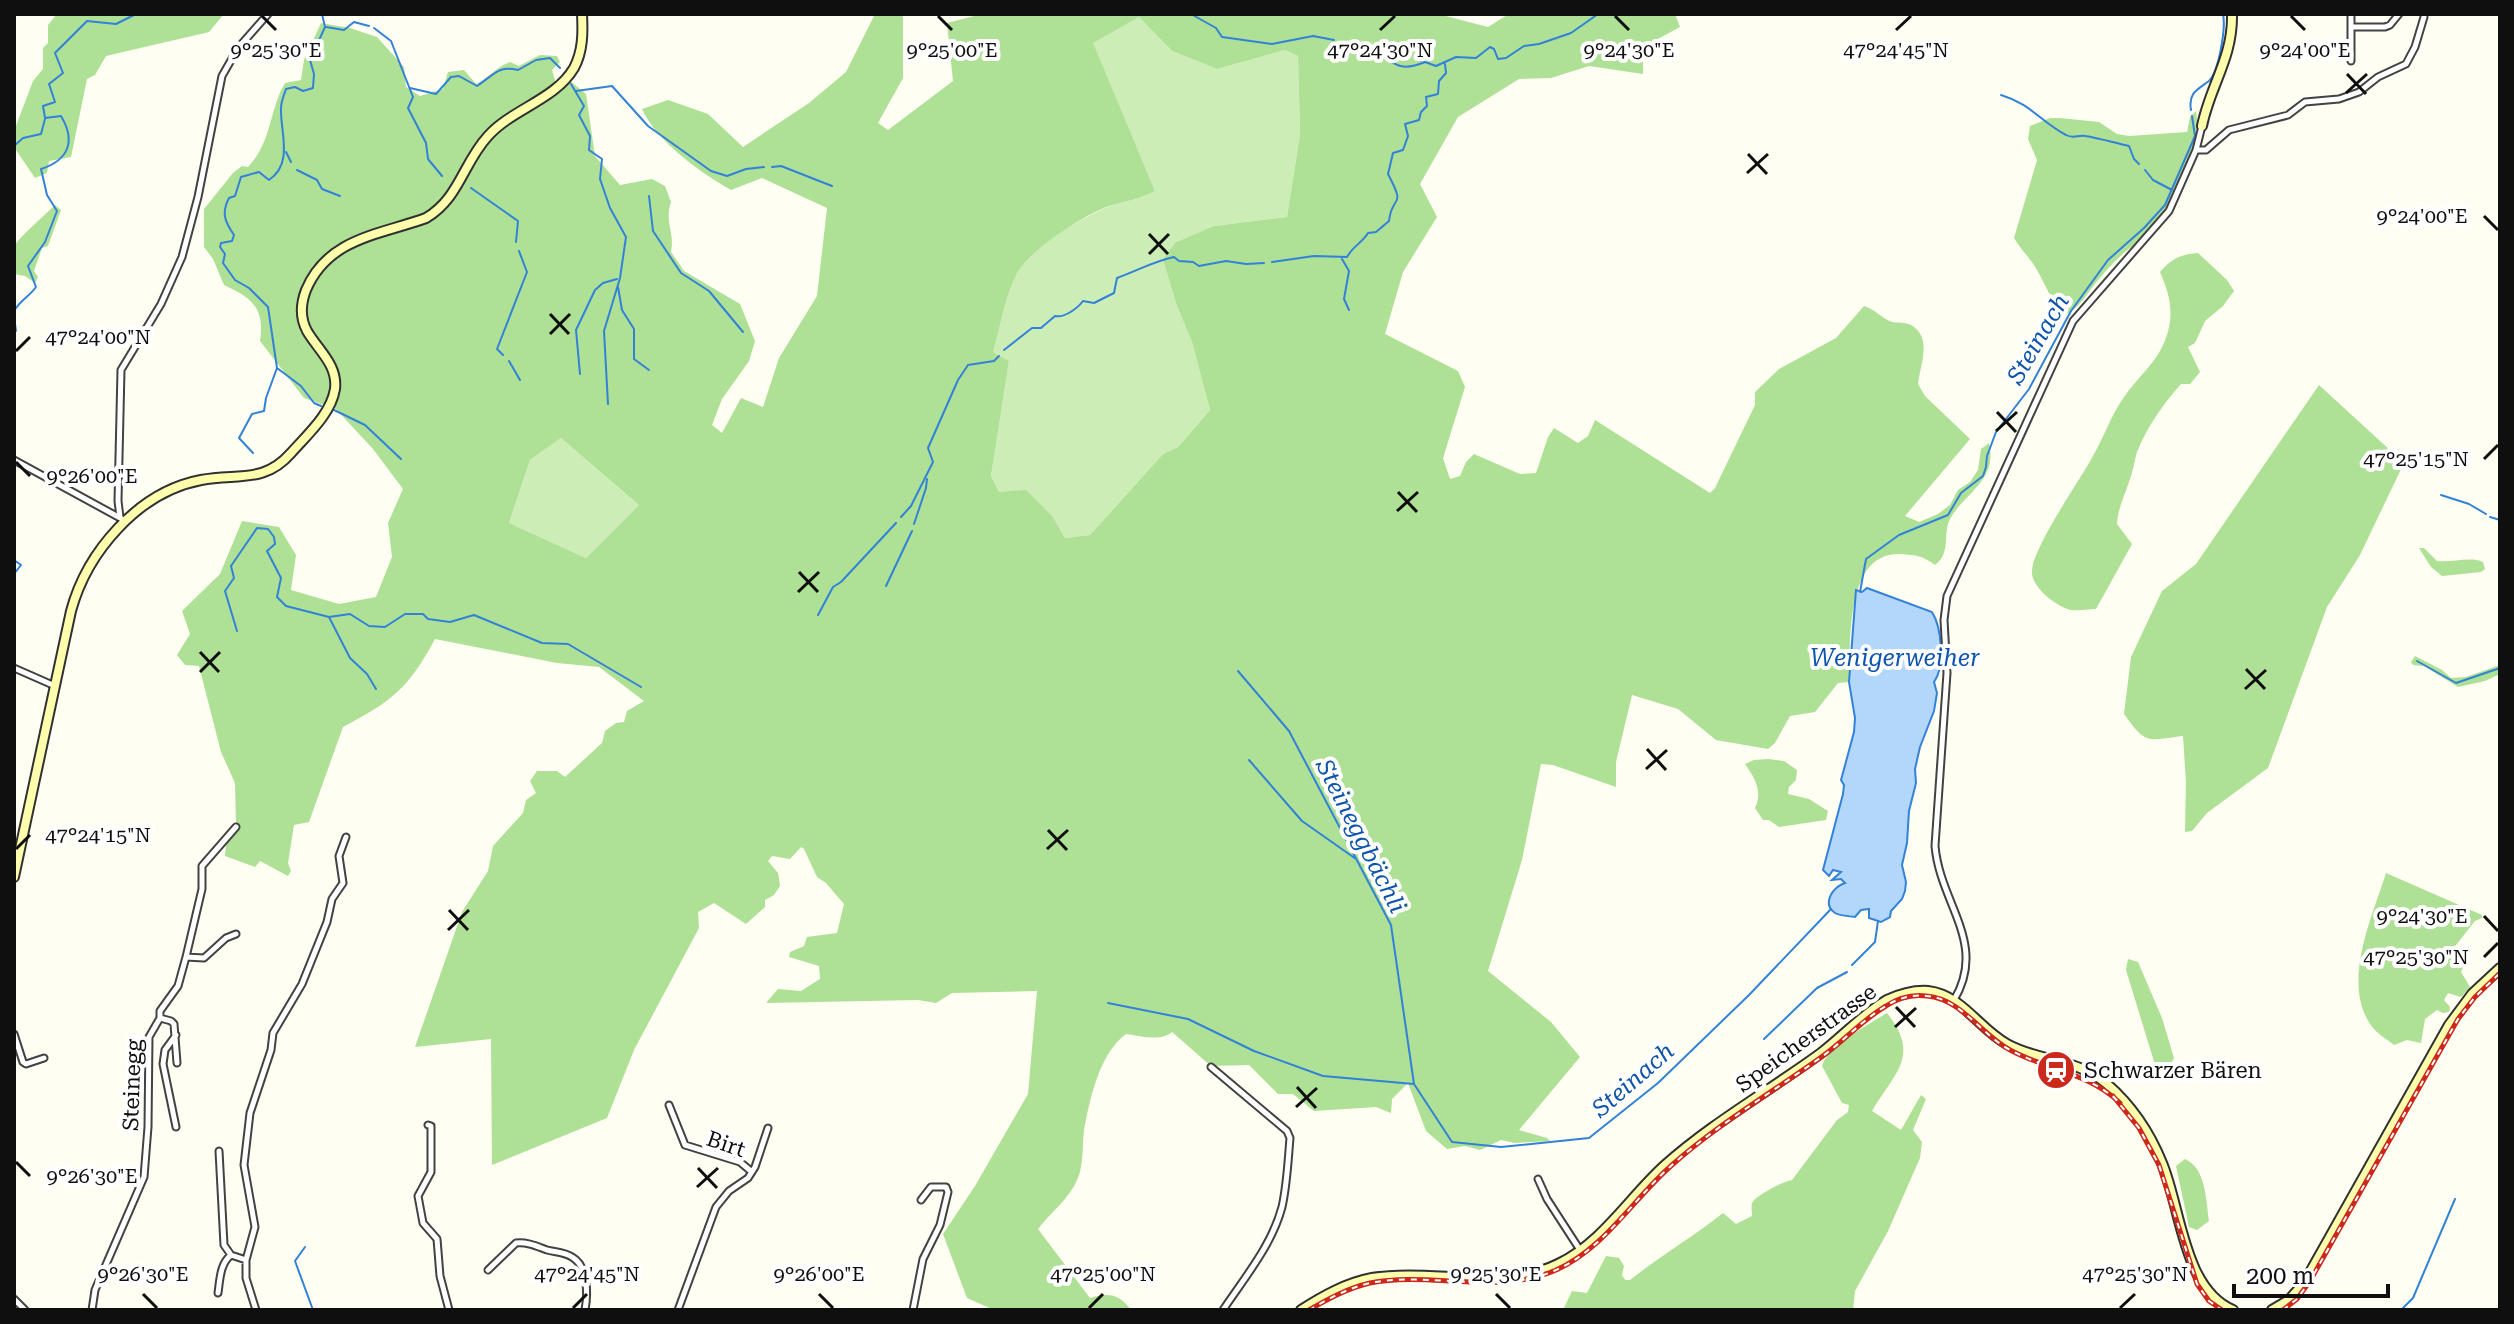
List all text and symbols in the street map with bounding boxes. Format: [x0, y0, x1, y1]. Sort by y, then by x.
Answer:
text: 9°25'30"E [231, 38, 321, 62]
text: 9°25'00"E [907, 38, 997, 62]
text: 47°24'30"N [1327, 38, 1433, 62]
text: 9°24'30"E [1584, 38, 1674, 62]
text: 47°24'45"N [1843, 38, 1949, 62]
text: 9°24'00"E [2260, 38, 2350, 62]
text: 9°24'00"E [2377, 204, 2467, 228]
water label: Steinach [2001, 289, 2075, 390]
text: 47°24'00"N [45, 325, 151, 349]
text: 47°25'15"N [2363, 447, 2469, 471]
text: 9°26'00"E [47, 464, 137, 488]
water label: Wenigerweiher [1810, 644, 1980, 672]
water label: Steineggbächli [1310, 754, 1412, 918]
text: 47°24'15"N [45, 823, 151, 847]
text: 9°24'30"E [2377, 904, 2467, 928]
text: 47°25'30"N [2363, 945, 2469, 969]
street label: Speicherstrasse [1731, 979, 1881, 1097]
water label: Steinach [1586, 1037, 1680, 1124]
street label: Steinegg [118, 1038, 146, 1131]
station icon: Schwarzer Bären [2035, 1049, 2077, 1091]
place label: Schwarzer Bären [2084, 1058, 2262, 1083]
street label: Birt [703, 1126, 749, 1162]
text: 9°26'30"E [47, 1164, 137, 1188]
scale bar [2234, 1248, 2388, 1298]
text: 9°26'30"E [98, 1262, 188, 1286]
text: 47°24'45"N [534, 1262, 640, 1286]
text: 9°26'00"E [774, 1262, 864, 1286]
text: 47°25'00"N [1050, 1262, 1156, 1286]
text: 9°25'30"E [1451, 1262, 1541, 1286]
text: 47°25'30"N [2082, 1262, 2188, 1286]
text: 200 m [2246, 1262, 2314, 1290]

